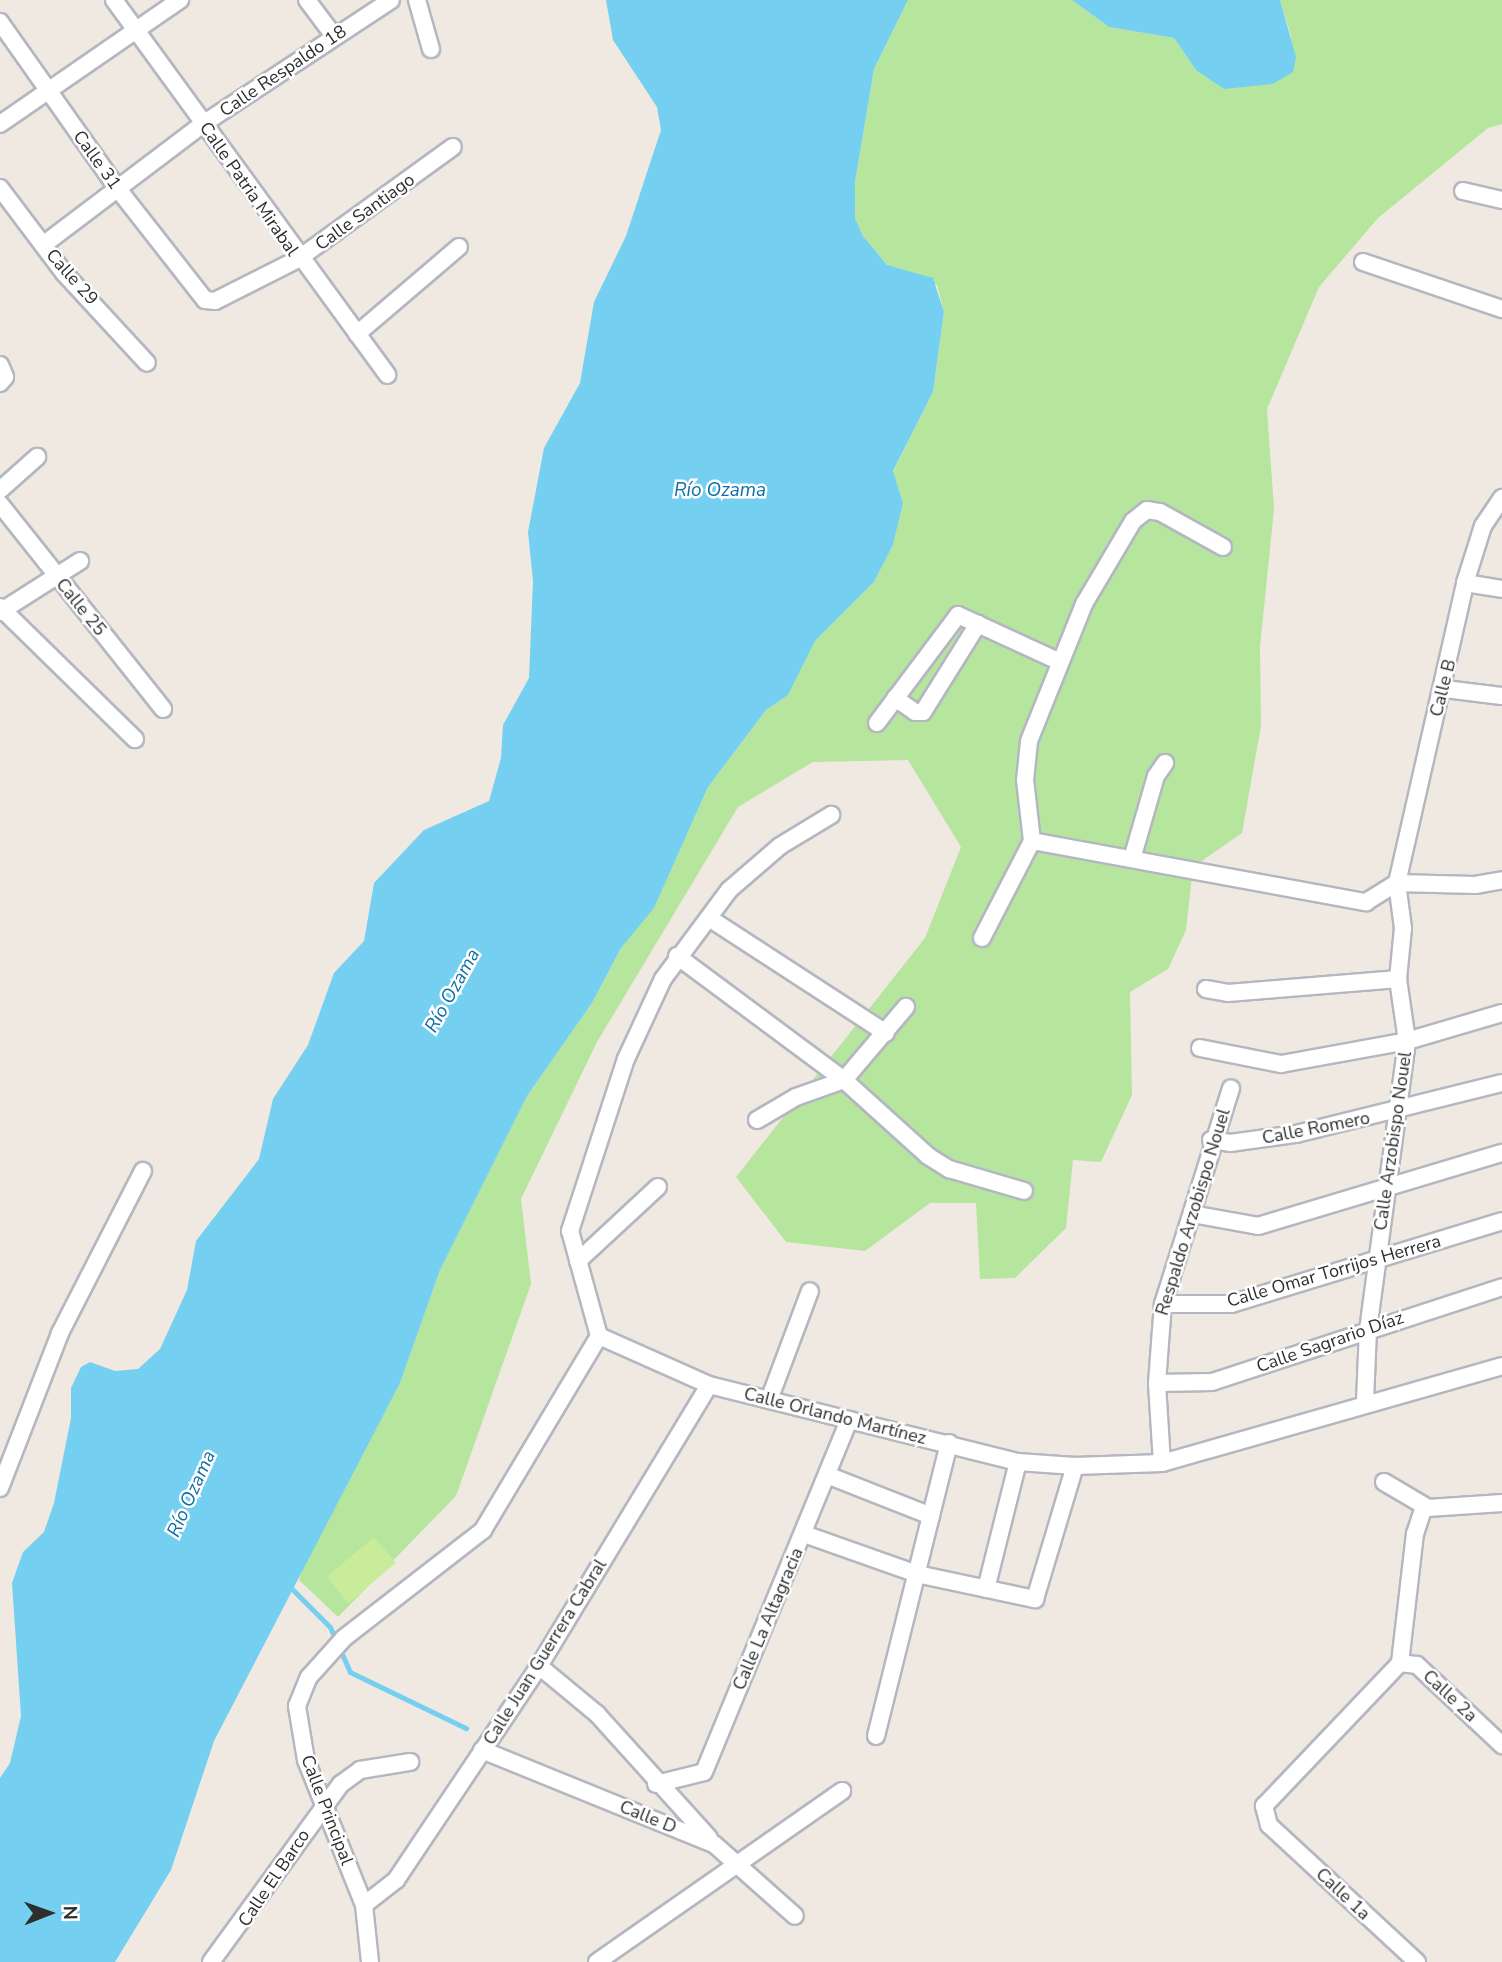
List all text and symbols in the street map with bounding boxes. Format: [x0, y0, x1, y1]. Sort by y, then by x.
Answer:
street label: Calle Respaldo 18 [216, 21, 350, 121]
street label: Calle Patria Mirabal [195, 118, 303, 260]
street label: Calle 31 [68, 126, 126, 194]
street label: Calle Santiago [311, 169, 419, 255]
street label: Calle 29 [41, 245, 103, 309]
water label: Río Ozama [674, 480, 766, 502]
street label: Calle 25 [51, 574, 111, 640]
street label: Calle B [1425, 657, 1461, 719]
water label: Río Ozama [421, 945, 485, 1037]
street label: Calle Arzobispo Nouel [1370, 1050, 1416, 1232]
street label: Respaldo Arzobispo Nouel [1151, 1106, 1235, 1318]
street label: Calle Romero [1260, 1107, 1372, 1149]
street label: Calle Omar Torrijos Herrera [1225, 1230, 1443, 1312]
street label: Calle Sagrario Díaz [1254, 1307, 1406, 1377]
street label: Calle Orlando Martínez [742, 1383, 928, 1449]
water label: Río Ozama [163, 1447, 221, 1541]
street label: Calle La Altagracia [728, 1545, 808, 1693]
street label: Calle Juan Guerrera Cabral [479, 1555, 611, 1749]
street label: Calle 2a [1418, 1665, 1482, 1727]
street label: Calle Principal [296, 1752, 358, 1868]
street label: Calle D [616, 1796, 680, 1838]
street label: Calle El Barco [234, 1825, 314, 1931]
street label: Calle 1a [1311, 1863, 1375, 1925]
north arrow [14, 1878, 84, 1948]
text: N [57, 1905, 83, 1920]

